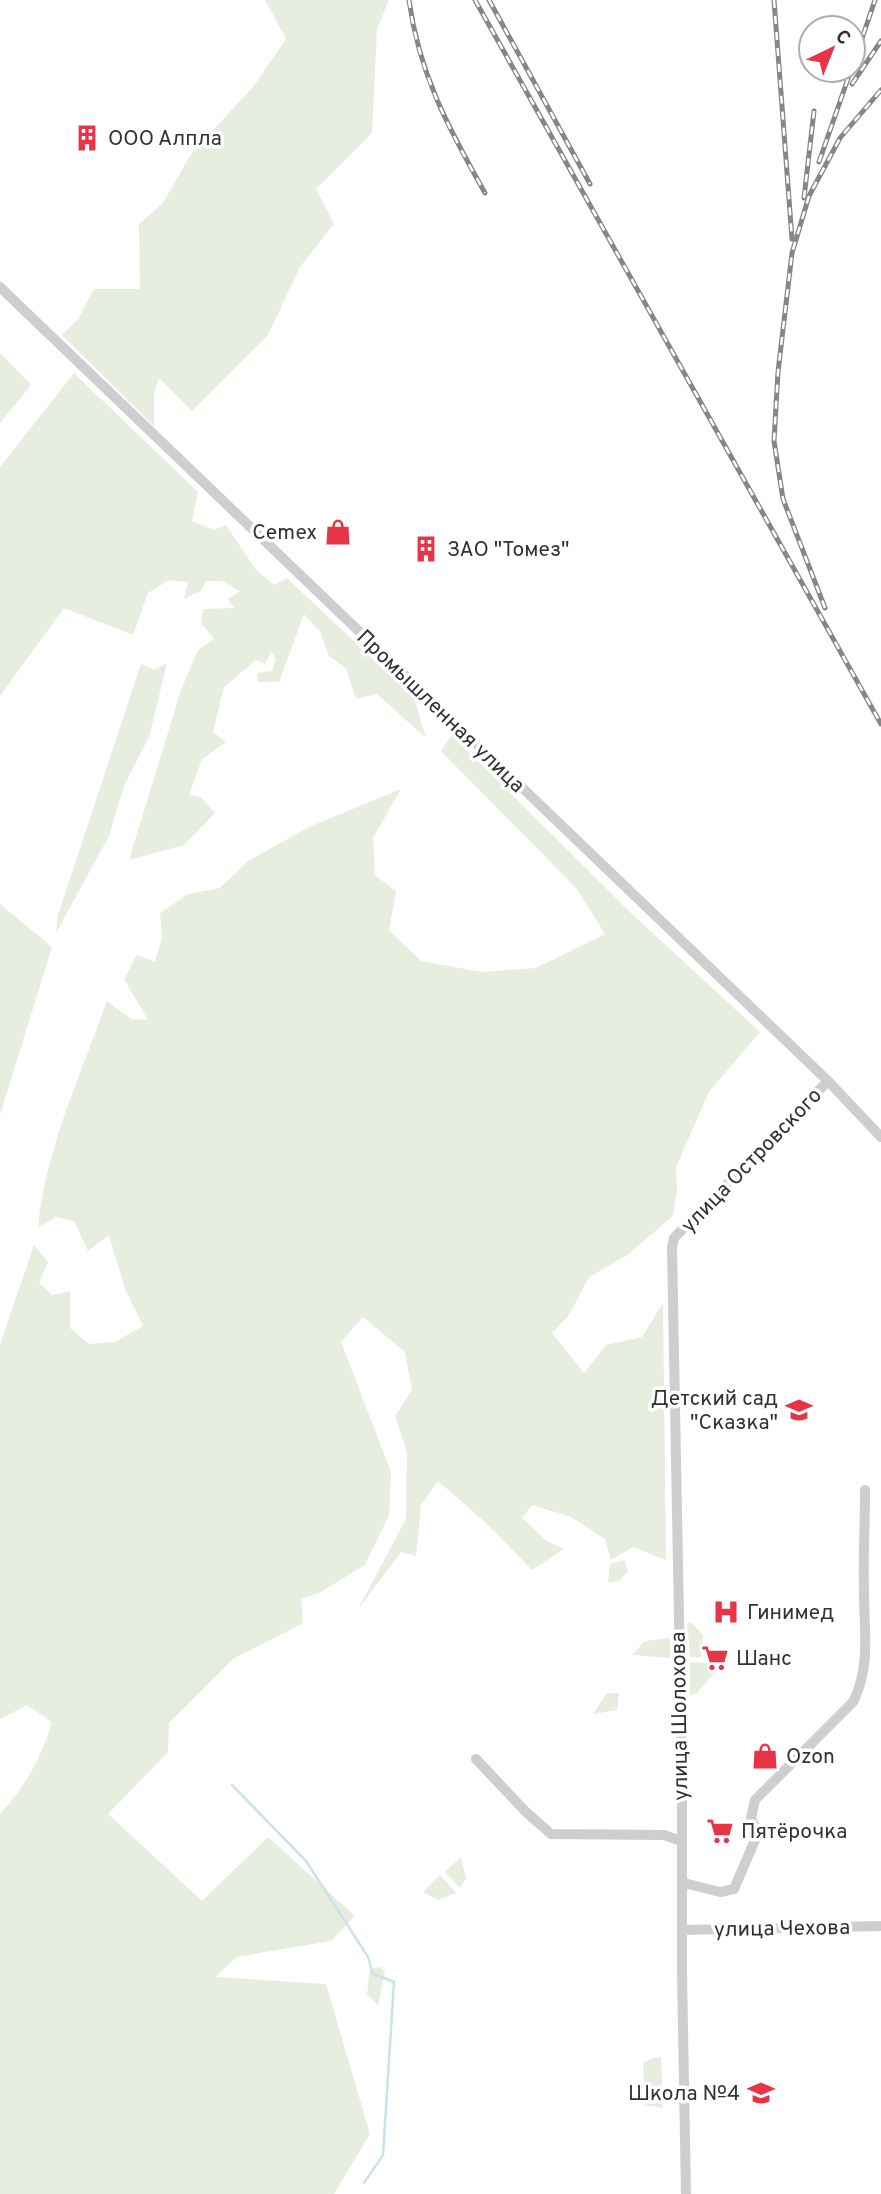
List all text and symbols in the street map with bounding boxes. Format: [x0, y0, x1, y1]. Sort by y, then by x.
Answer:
north arrow [797, 14, 867, 84]
text: С [830, 25, 855, 51]
building icon: ООО Алпла [72, 123, 102, 153]
place label: ООО Алпла [108, 126, 222, 153]
shop icon: Cemex [323, 517, 353, 547]
place label: Cemex [252, 520, 317, 547]
building icon: ЗАО "Томез" [411, 534, 441, 564]
place label: ЗАО "Томез" [447, 537, 570, 564]
street label: Промышленная улица [350, 625, 530, 800]
street label: улица Островского [676, 1083, 828, 1239]
place label: Детский сад "Сказка" [651, 1386, 778, 1437]
school or university icon: Детский сад "Сказка" [784, 1395, 814, 1425]
hospital icon: Гинимед [711, 1597, 741, 1627]
place label: Гинимед [747, 1600, 834, 1627]
street label: улица Шолохова [666, 1631, 695, 1801]
supermarket icon: Шанс [700, 1643, 730, 1673]
place label: Шанс [736, 1646, 792, 1673]
shop icon: Ozon [750, 1741, 780, 1771]
place label: Ozon [786, 1744, 835, 1771]
supermarket icon: Пятёрочка [705, 1816, 735, 1846]
place label: Пятёрочка [741, 1819, 847, 1846]
street label: улица Чехова [714, 1915, 850, 1944]
school or university icon: Школа №4 [746, 2078, 776, 2108]
place label: Школа №4 [628, 2081, 740, 2108]

